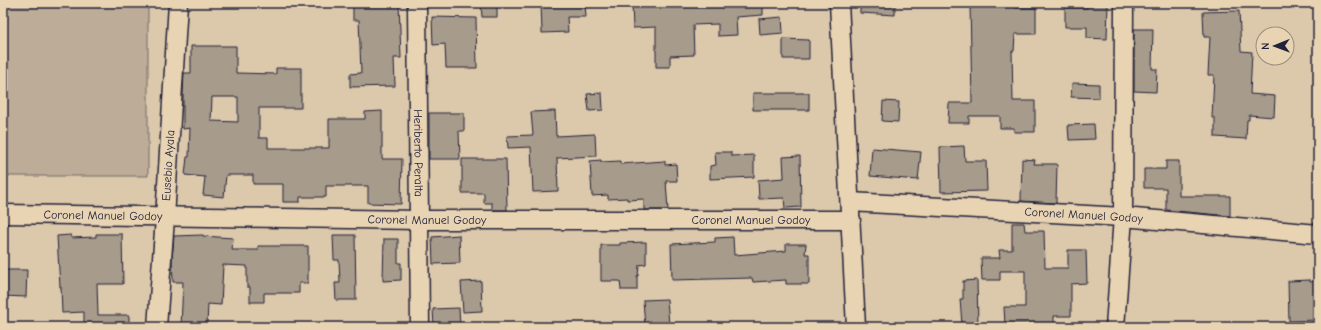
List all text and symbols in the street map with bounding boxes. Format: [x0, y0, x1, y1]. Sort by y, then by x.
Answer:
north arrow [1255, 26, 1295, 66]
text: N [1259, 42, 1272, 50]
street label: Heriberto Peralta [411, 109, 426, 197]
street label: Eusebio Ayala [159, 129, 177, 201]
street label: Coronel Manuel Godoy [1024, 205, 1144, 226]
street label: Coronel Manuel Godoy [44, 208, 163, 223]
street label: Coronel Manuel Godoy [368, 212, 487, 227]
street label: Coronel Manuel Godoy [692, 213, 811, 227]

